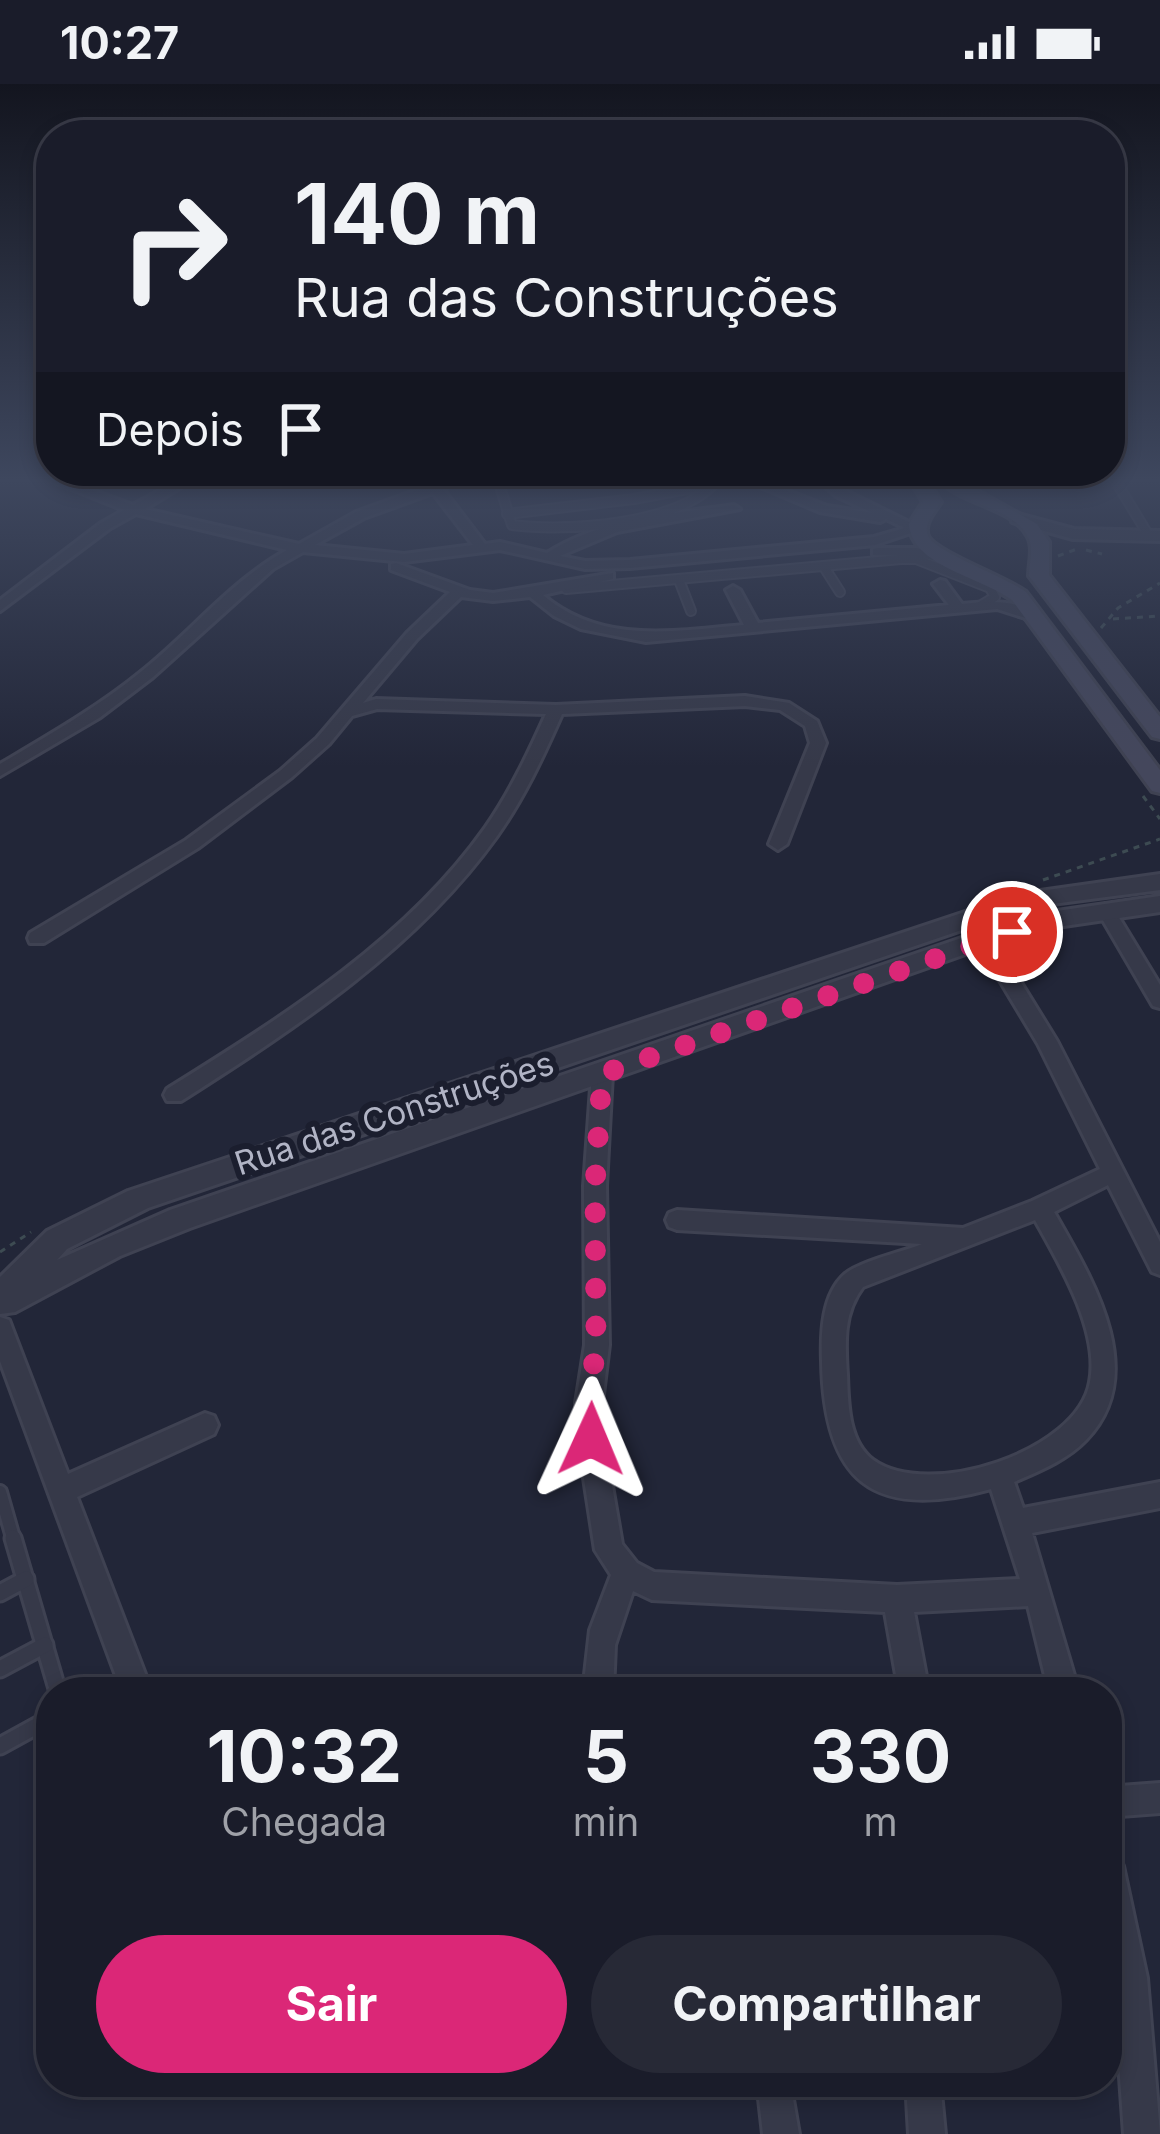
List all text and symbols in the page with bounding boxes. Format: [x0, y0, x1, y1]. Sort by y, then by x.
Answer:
text: 10:27 [60, 15, 179, 70]
text: 140 m [294, 163, 540, 264]
icon: right [96, 168, 252, 324]
text: Rua das Construções [294, 265, 839, 330]
icon: arrive [268, 396, 334, 462]
text: Depois [96, 402, 244, 457]
pin [961, 881, 1063, 983]
icon: arrive [979, 899, 1045, 965]
street label: Rua das Construções [230, 1043, 558, 1183]
position arrow [528, 1376, 654, 1502]
text: 10:32 [207, 1712, 402, 1799]
text: 5 [583, 1712, 629, 1799]
text: 330 [810, 1712, 951, 1799]
text: Chegada [221, 1798, 387, 1845]
text: min [573, 1798, 639, 1845]
text: m [864, 1798, 898, 1845]
button: Sair [96, 1935, 567, 2073]
button: Compartilhar [591, 1935, 1062, 2073]

